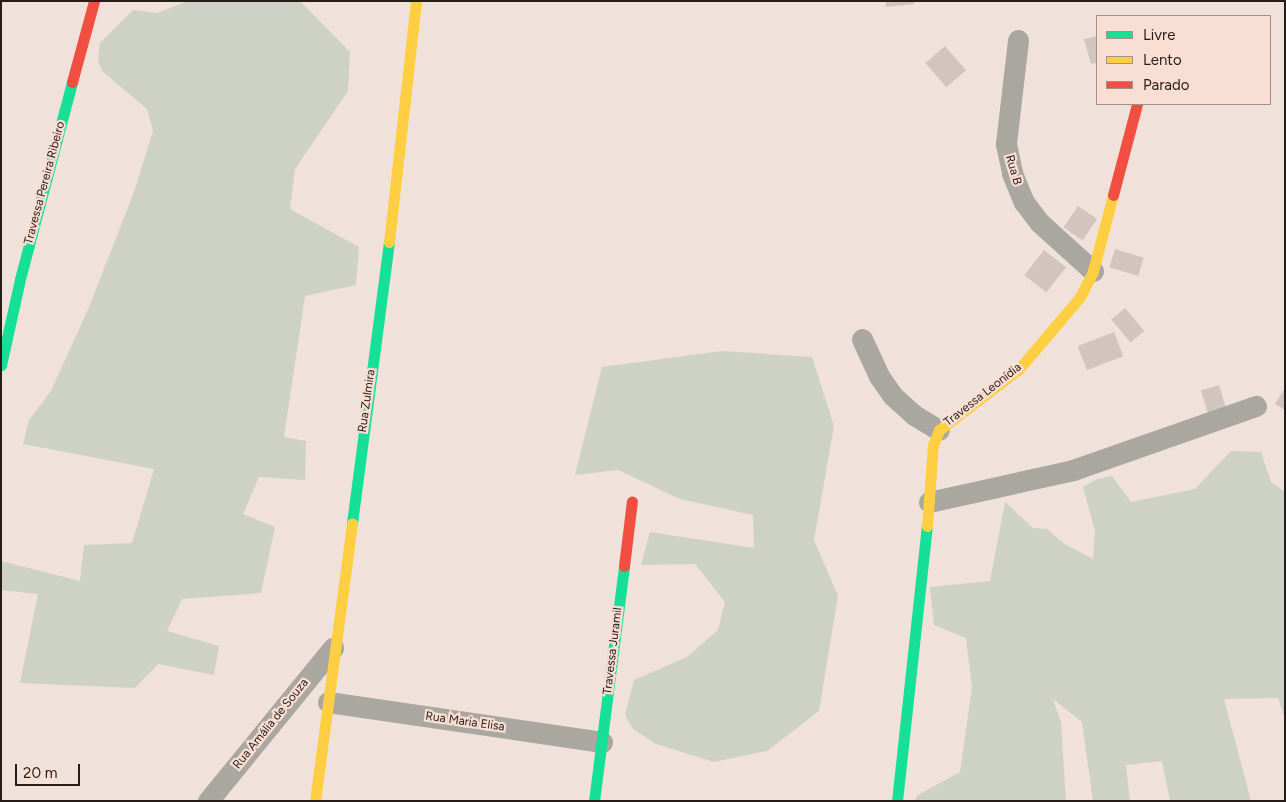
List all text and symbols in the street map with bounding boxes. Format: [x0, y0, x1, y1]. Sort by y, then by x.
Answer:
legend [1096, 15, 1271, 105]
text: Livre [1143, 26, 1175, 44]
text: Lento [1143, 51, 1182, 69]
text: Parado [1143, 76, 1189, 94]
street label: Travessa Pereira Ribeiro [22, 120, 68, 246]
street label: Rua B [1002, 153, 1024, 187]
street label: Travessa Leonídia [941, 360, 1025, 430]
street label: Rua Zulmira [355, 369, 379, 433]
street label: Travessa Juramil [601, 607, 625, 695]
street label: Rua Amália de Souza [230, 676, 312, 772]
street label: Rua Maria Elisa [425, 709, 505, 735]
scale bar [18, 754, 82, 786]
text: 20 m [23, 764, 57, 782]

